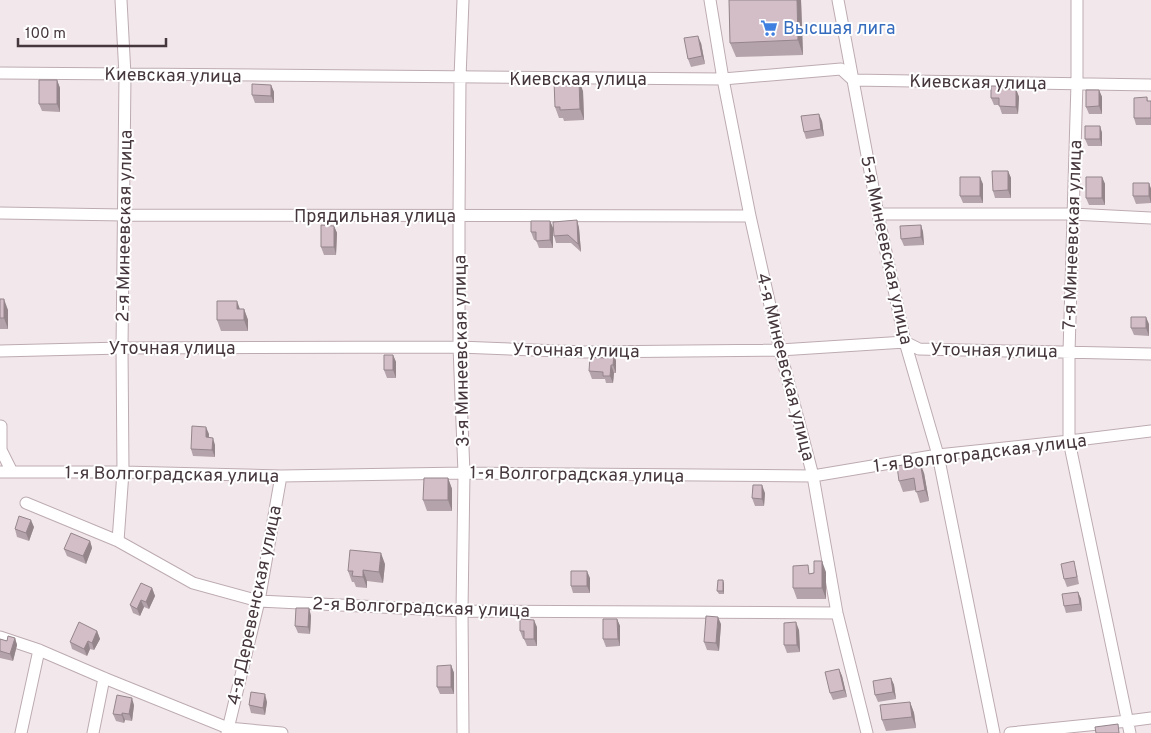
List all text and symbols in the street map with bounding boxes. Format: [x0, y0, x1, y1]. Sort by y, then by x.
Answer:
scale bar [18, 15, 165, 47]
supermarket icon: Высшая лига [759, 18, 779, 38]
place label: Высшая лига [783, 18, 895, 41]
text: 100 m [25, 25, 66, 44]
street label: Киевская улица [104, 64, 242, 89]
street label: Киевская улица [509, 69, 647, 92]
street label: Киевская улица [909, 71, 1047, 96]
street label: 2-я Минеевская улица [112, 129, 139, 323]
street label: 7-я Минеевская улица [1059, 140, 1088, 331]
street label: 5-я Минеевская улица [854, 154, 917, 347]
street label: Прядильная улица [294, 206, 456, 229]
street label: 3-я Минеевская улица [449, 255, 476, 447]
street label: 4-я Минеевская улица [750, 271, 819, 464]
street label: Уточная улица [108, 338, 236, 361]
street label: Уточная улица [512, 339, 640, 364]
street label: Уточная улица [930, 339, 1058, 364]
street label: 1-я Волгоградская улица [872, 430, 1088, 479]
street label: 1-я Волгоградская улица [65, 462, 279, 489]
street label: 1-я Волгоградская улица [470, 462, 684, 489]
street label: 4-я Деревенская улица [223, 503, 288, 707]
street label: 2-я Волгоградская улица [312, 593, 530, 624]

